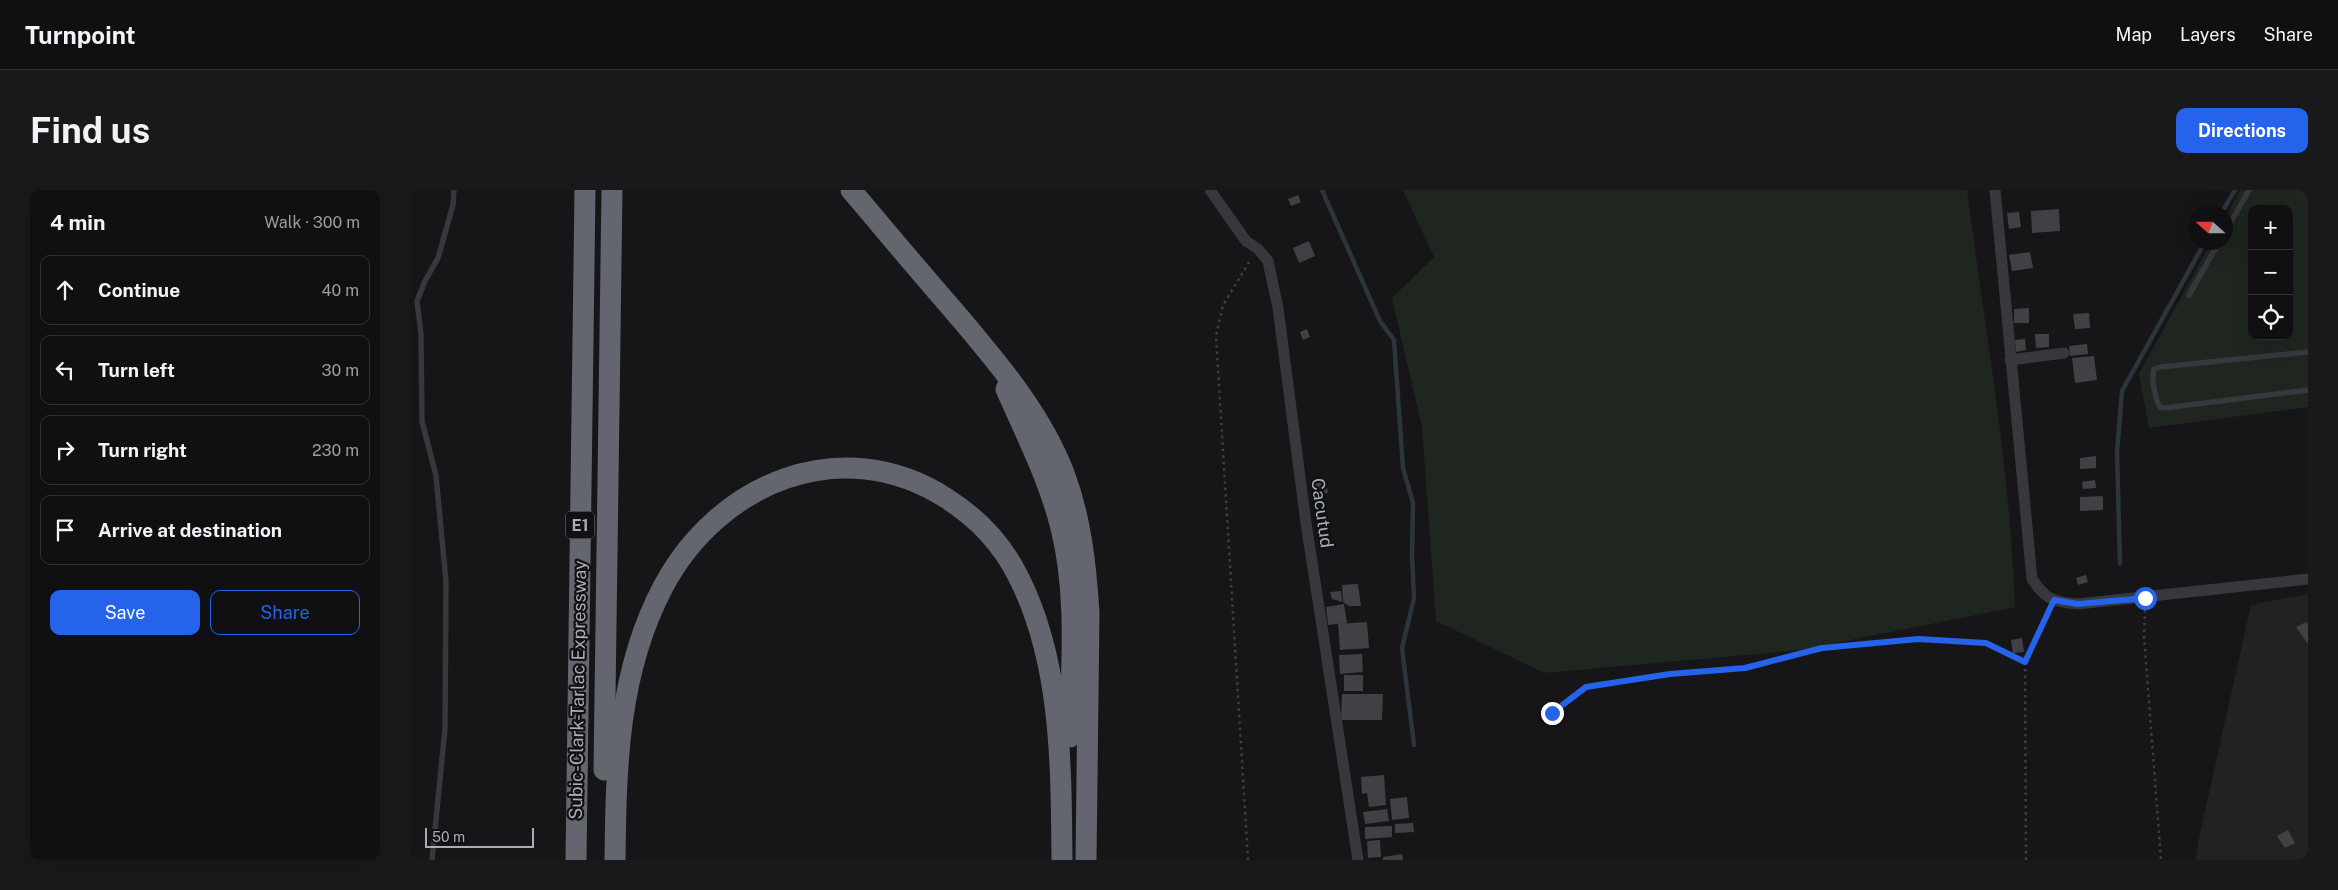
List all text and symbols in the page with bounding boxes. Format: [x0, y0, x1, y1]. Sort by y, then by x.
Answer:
text: Turnpoint [25, 21, 135, 49]
text: Map [2116, 24, 2152, 45]
text: Layers [2180, 24, 2236, 45]
text: Share [2264, 24, 2313, 45]
button: Directions [2176, 108, 2308, 153]
text: Find us [30, 110, 150, 151]
north arrow [2188, 205, 2233, 250]
map controls [2248, 205, 2293, 340]
button: + [2248, 205, 2293, 250]
text: 4 min [50, 210, 105, 235]
text: Walk · 300 m [264, 213, 360, 232]
button: − [2248, 250, 2293, 295]
icon: ahead [51, 276, 79, 304]
text: Continue [98, 279, 180, 301]
text: 40 m [321, 281, 359, 300]
button: locate [2248, 295, 2293, 340]
icon: left [51, 356, 79, 384]
text: Turn left [98, 359, 175, 381]
text: 30 m [322, 361, 359, 380]
icon: right [51, 436, 79, 464]
text: Turn right [98, 439, 187, 461]
text: 230 m [312, 441, 359, 460]
street label: Cacutud [1307, 477, 1338, 549]
road number: E1 [566, 512, 594, 538]
icon: arrive [51, 516, 79, 544]
text: Arrive at destination [98, 519, 282, 541]
street label: Subic-Clark-Tarlac Expressway [565, 560, 590, 820]
route start [2134, 587, 2157, 610]
button: Save [50, 590, 200, 635]
button: Share [210, 590, 360, 635]
route end [1541, 702, 1564, 725]
scale bar [425, 825, 534, 848]
text: 50 m [432, 829, 465, 845]

